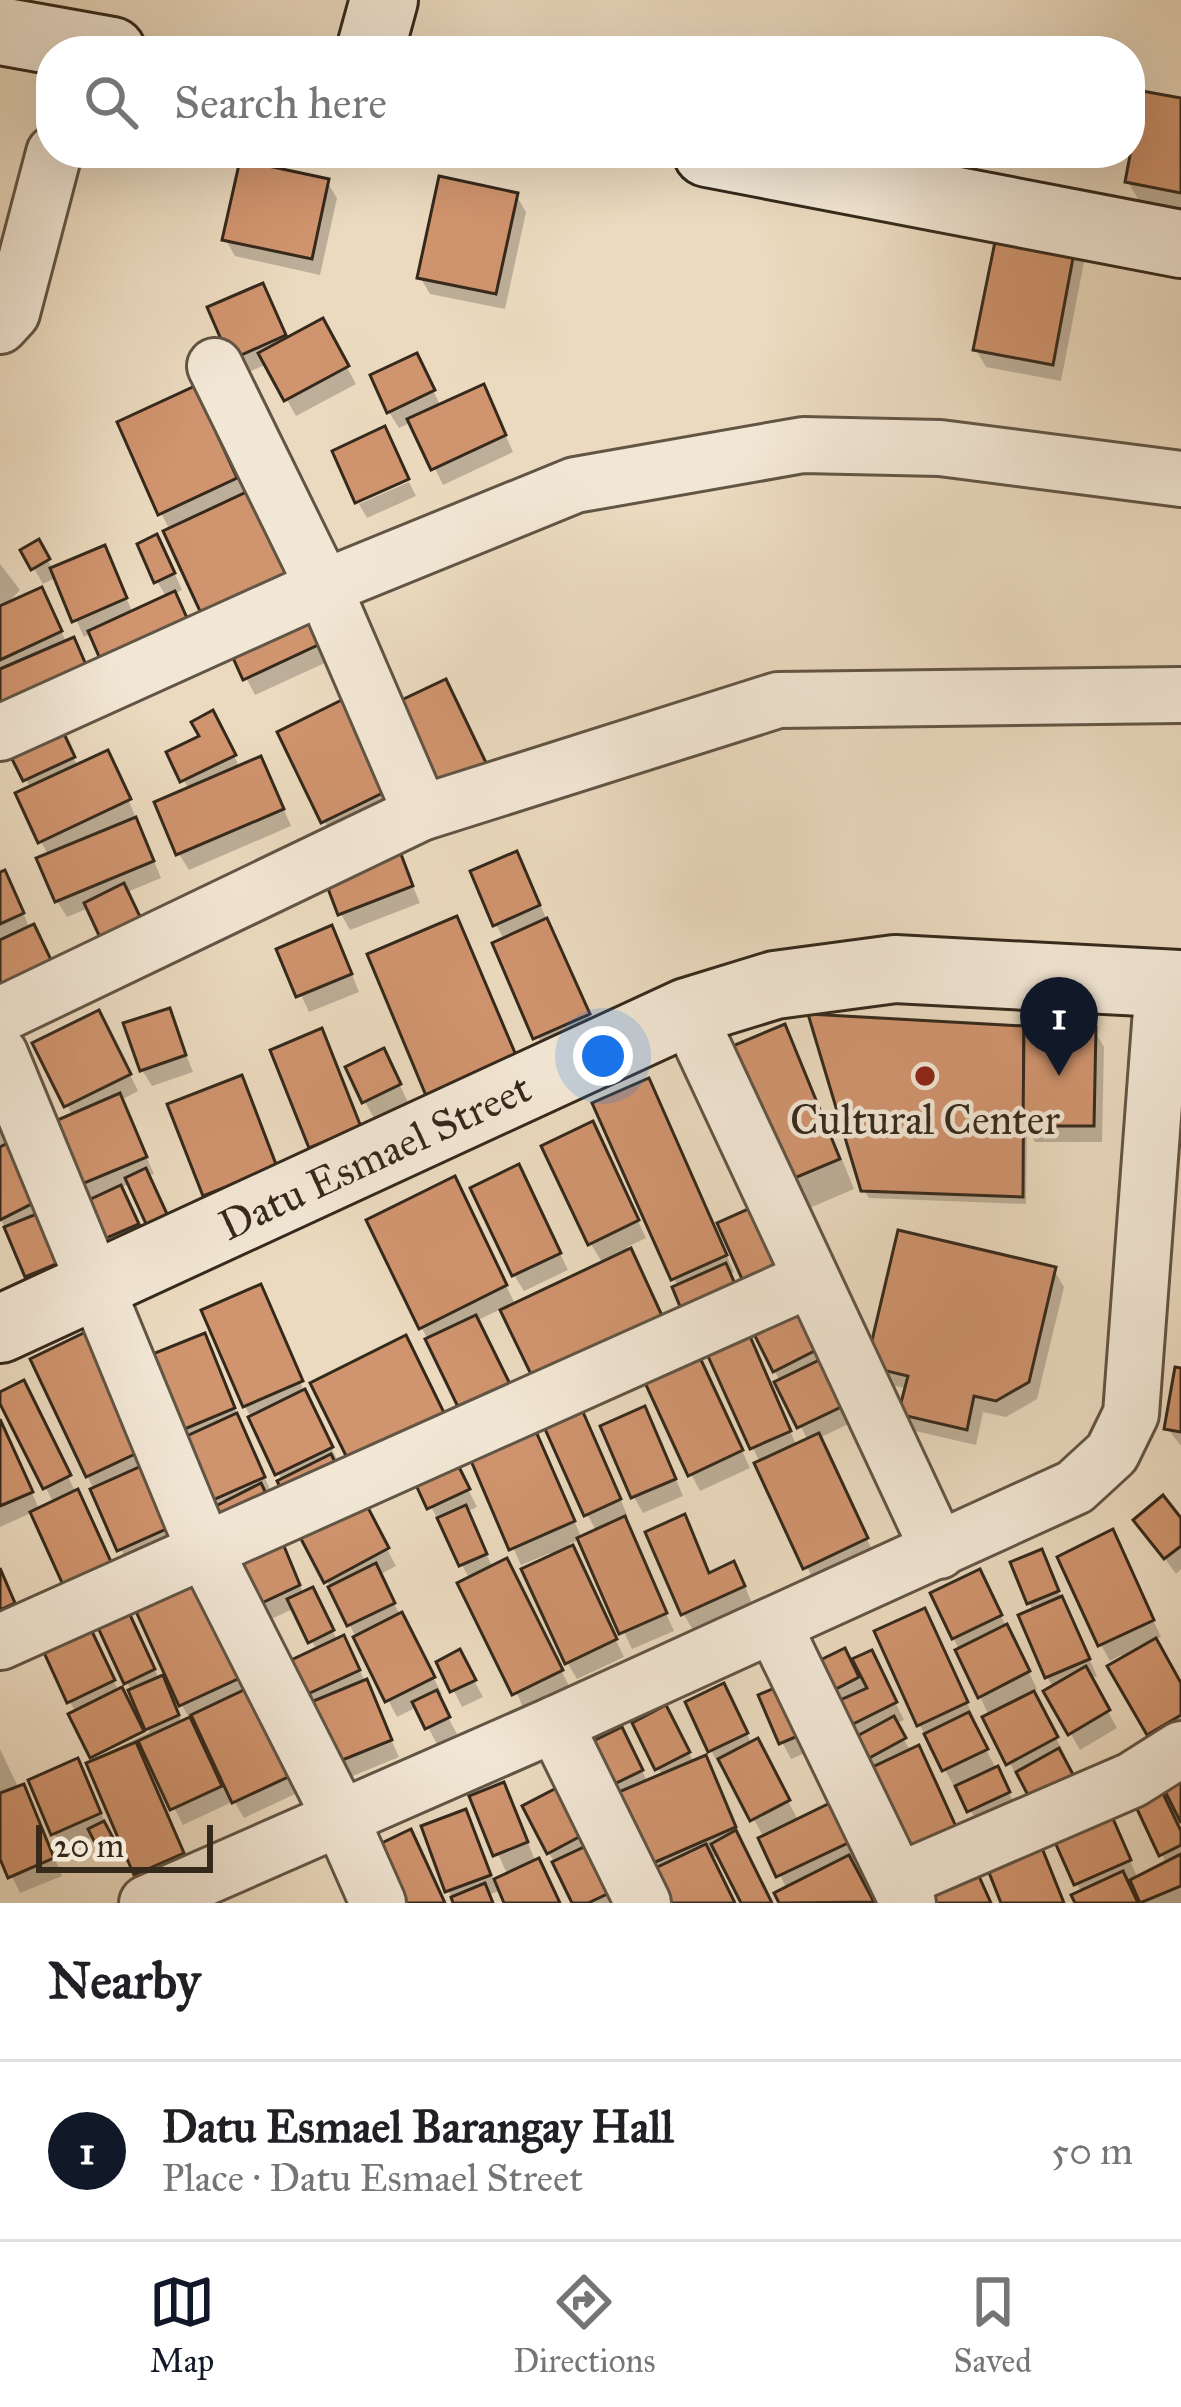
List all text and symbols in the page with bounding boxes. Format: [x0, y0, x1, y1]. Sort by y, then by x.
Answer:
search box [36, 36, 1145, 168]
icon: search [78, 69, 144, 135]
text: Search here [174, 75, 387, 130]
pin: 1 [1020, 977, 1098, 1076]
your location [573, 1026, 633, 1086]
street label: Datu Esmael Street [211, 1062, 539, 1252]
marker: Cultural Center [912, 1063, 938, 1089]
place label: Cultural Center [790, 1094, 1060, 1146]
scale bar [36, 1819, 213, 1872]
text: 20 m [54, 1826, 124, 1866]
text: Nearby [48, 1950, 200, 2012]
text: Datu Esmael Barangay Hall [162, 2099, 674, 2154]
text: 1 [79, 2127, 95, 2175]
text: 50 m [1051, 2127, 1133, 2175]
text: Place · Datu Esmael Street [162, 2154, 583, 2202]
tab: Map [149, 2269, 215, 2381]
tab: Directions [513, 2269, 655, 2381]
tab: Saved [954, 2269, 1032, 2381]

